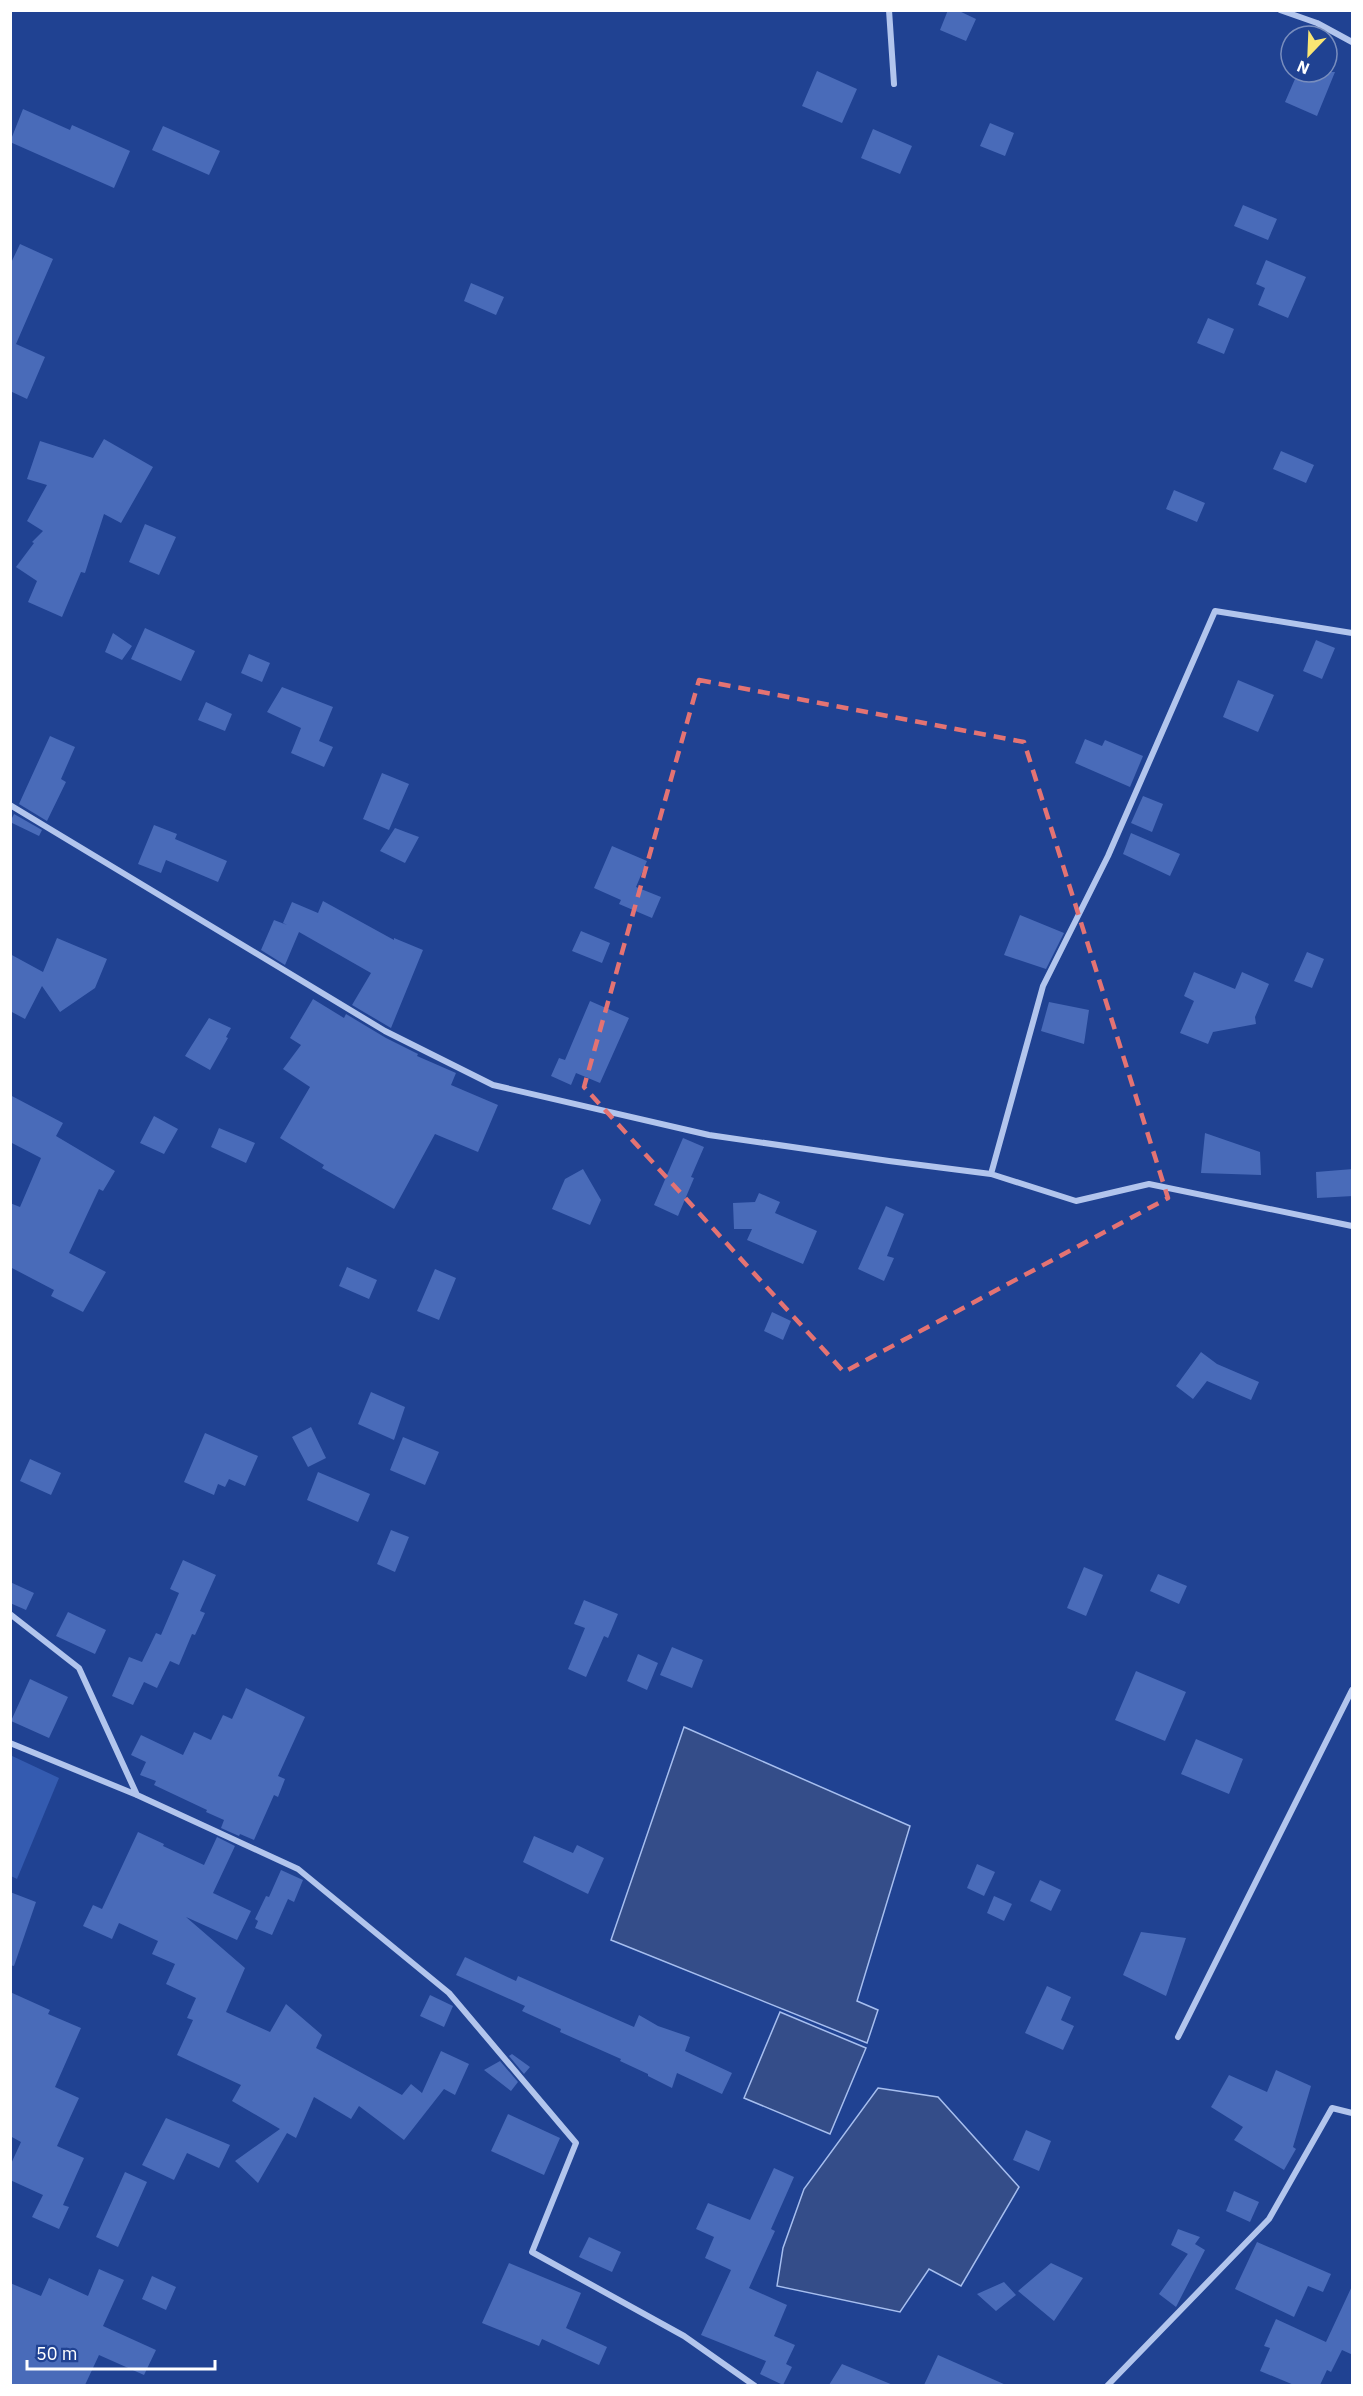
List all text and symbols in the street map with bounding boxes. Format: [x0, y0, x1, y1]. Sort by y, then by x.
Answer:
north arrow [1279, 24, 1339, 84]
text: N [1294, 56, 1312, 79]
scale bar [27, 2333, 214, 2371]
text: 50 m [36, 2342, 78, 2365]

